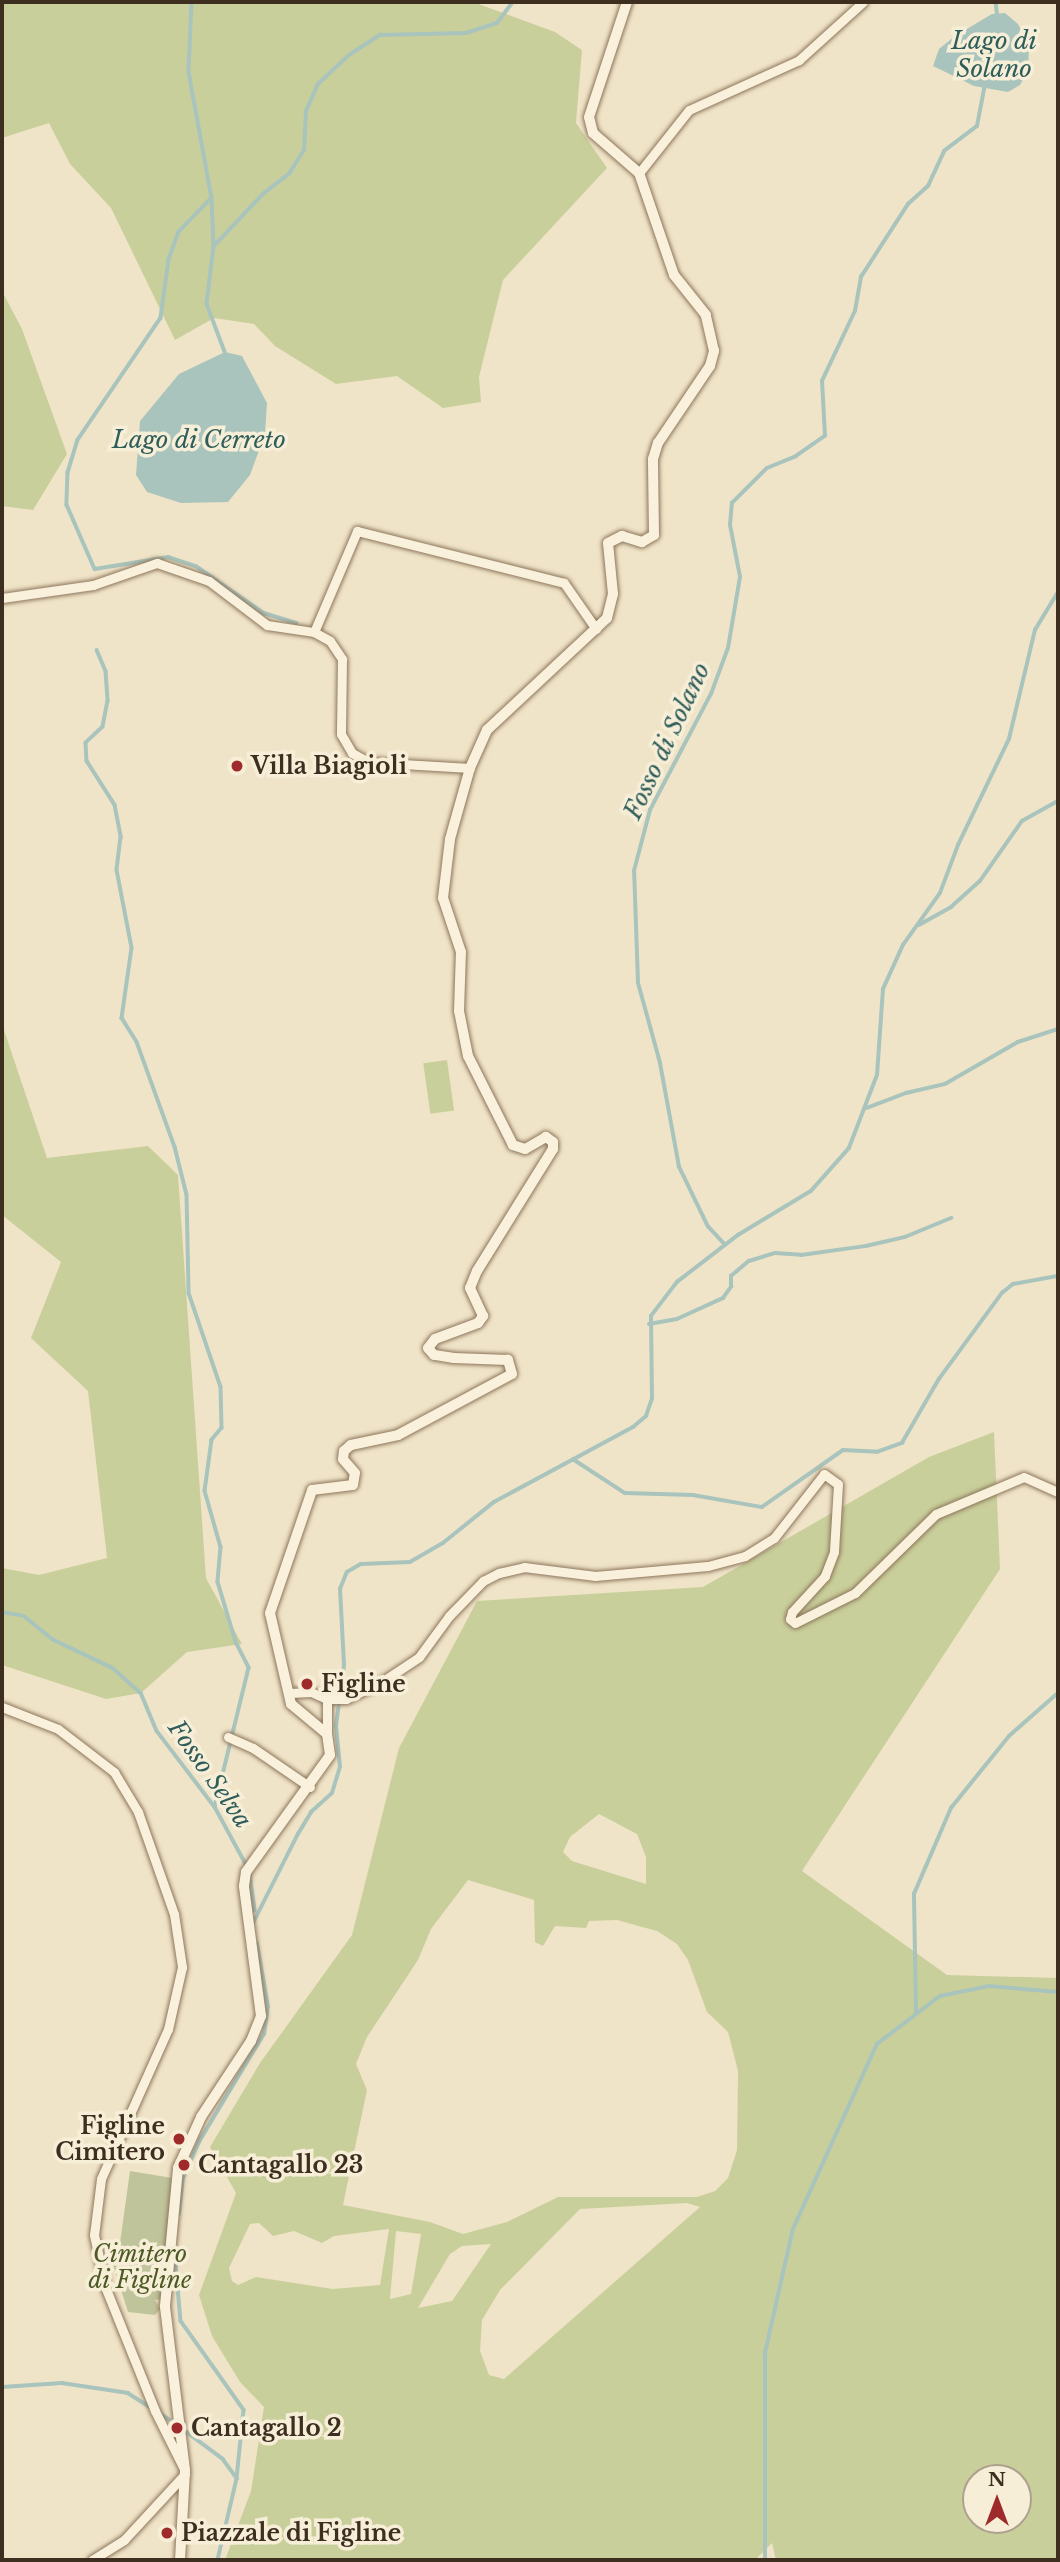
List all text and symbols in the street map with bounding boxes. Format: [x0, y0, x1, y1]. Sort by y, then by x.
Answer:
water label: Lago di Solano [951, 27, 1037, 83]
water label: Lago di Cerreto [112, 426, 286, 454]
water label: Fosso di Solano [618, 658, 716, 824]
place label: Villa Biagioli [251, 752, 407, 780]
marker: Villa Biagioli [229, 758, 245, 774]
place label: Figline [321, 1670, 406, 1698]
marker: Figline [299, 1676, 315, 1692]
water label: Fosso Selva [162, 1714, 258, 1834]
place label: Figline Cimitero [55, 2112, 165, 2166]
marker: Figline Cimitero [171, 2131, 187, 2147]
place label: Cantagallo 23 [198, 2151, 363, 2179]
marker: Cantagallo 23 [176, 2157, 192, 2173]
park label: Cimitero di Figline [88, 2240, 192, 2294]
place label: Cantagallo 2 [191, 2414, 342, 2442]
marker: Cantagallo 2 [169, 2420, 185, 2436]
north arrow [962, 2464, 1032, 2534]
text: N [988, 2468, 1006, 2491]
place label: Piazzale di Figline [181, 2519, 401, 2547]
marker: Piazzale di Figline [159, 2525, 175, 2541]

